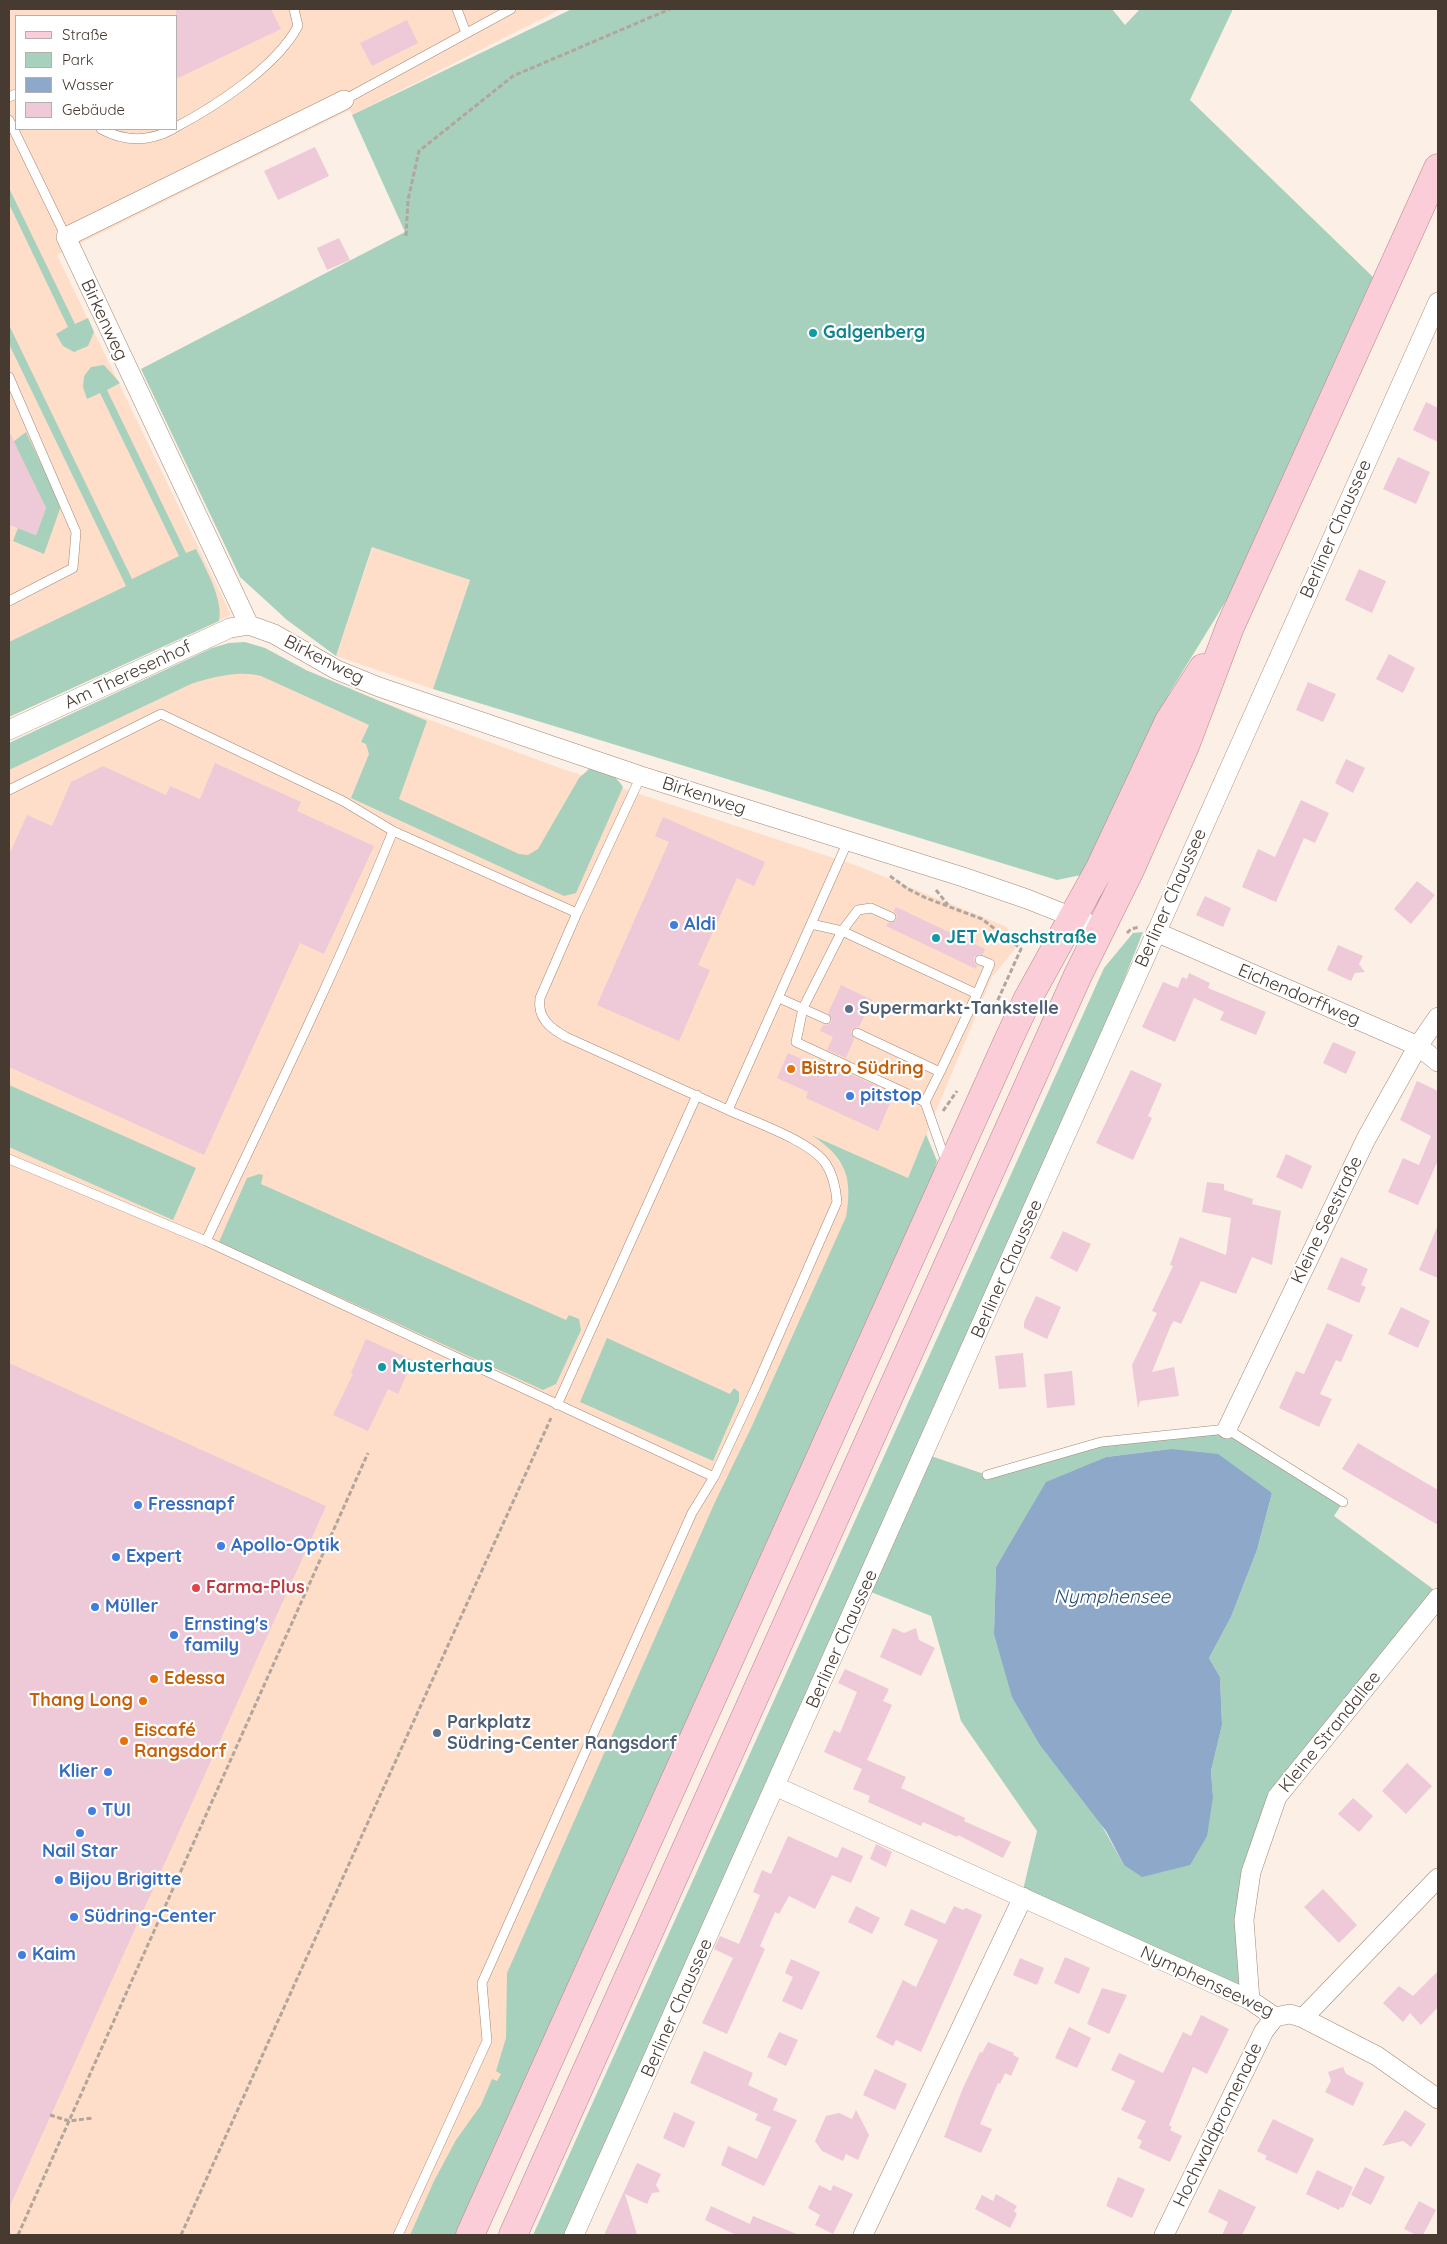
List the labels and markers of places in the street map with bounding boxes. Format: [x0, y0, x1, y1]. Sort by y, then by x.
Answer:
place label: Galgenberg [823, 322, 925, 344]
marker: Galgenberg [807, 327, 819, 339]
place label: Aldi [684, 914, 716, 936]
marker: Aldi [668, 919, 680, 931]
place label: JET Waschstraße [946, 927, 1097, 949]
marker: JET Waschstraße [930, 932, 942, 944]
place label: Supermarkt-Tankstelle [859, 998, 1059, 1020]
marker: Supermarkt-Tankstelle [843, 1003, 855, 1015]
place label: Bistro Südring [801, 1058, 924, 1080]
marker: Bistro Südring [785, 1063, 797, 1075]
place label: pitstop [860, 1085, 922, 1107]
marker: pitstop [844, 1090, 856, 1102]
place label: Musterhaus [392, 1356, 493, 1378]
marker: Musterhaus [376, 1361, 388, 1373]
place label: Fressnapf [148, 1494, 235, 1516]
marker: Fressnapf [132, 1499, 144, 1511]
place label: Apollo-Optik [231, 1535, 340, 1557]
marker: Apollo-Optik [215, 1540, 227, 1552]
place label: Expert [126, 1546, 182, 1568]
marker: Expert [110, 1551, 122, 1563]
place label: Farma-Plus [206, 1577, 305, 1599]
marker: Farma-Plus [190, 1582, 202, 1594]
place label: Müller [105, 1596, 158, 1618]
marker: Müller [89, 1601, 101, 1613]
place label: Ernsting's family [184, 1614, 268, 1656]
marker: Ernsting's family [168, 1629, 180, 1641]
place label: Edessa [164, 1668, 225, 1690]
marker: Edessa [148, 1673, 160, 1685]
place label: Thang Long [29, 1690, 133, 1712]
marker: Thang Long [137, 1695, 149, 1707]
place label: Parkplatz Südring-Center Rangsdorf [447, 1712, 677, 1755]
place label: Eiscafé Rangsdorf [134, 1720, 227, 1762]
marker: Parkplatz Südring-Center Rangsdorf [431, 1727, 443, 1739]
marker: Eiscafé Rangsdorf [118, 1735, 130, 1747]
place label: Klier [59, 1761, 98, 1783]
marker: Klier [102, 1766, 114, 1778]
place label: TUI [102, 1800, 131, 1822]
marker: TUI [86, 1805, 98, 1817]
marker: Nail Star [74, 1827, 86, 1839]
place label: Nail Star [42, 1841, 118, 1863]
place label: Bijou Brigitte [69, 1869, 182, 1891]
marker: Bijou Brigitte [53, 1874, 65, 1886]
place label: Südring-Center [84, 1906, 216, 1928]
marker: Südring-Center [68, 1911, 80, 1923]
place label: Kaim [32, 1944, 76, 1966]
marker: Kaim [16, 1949, 28, 1961]

